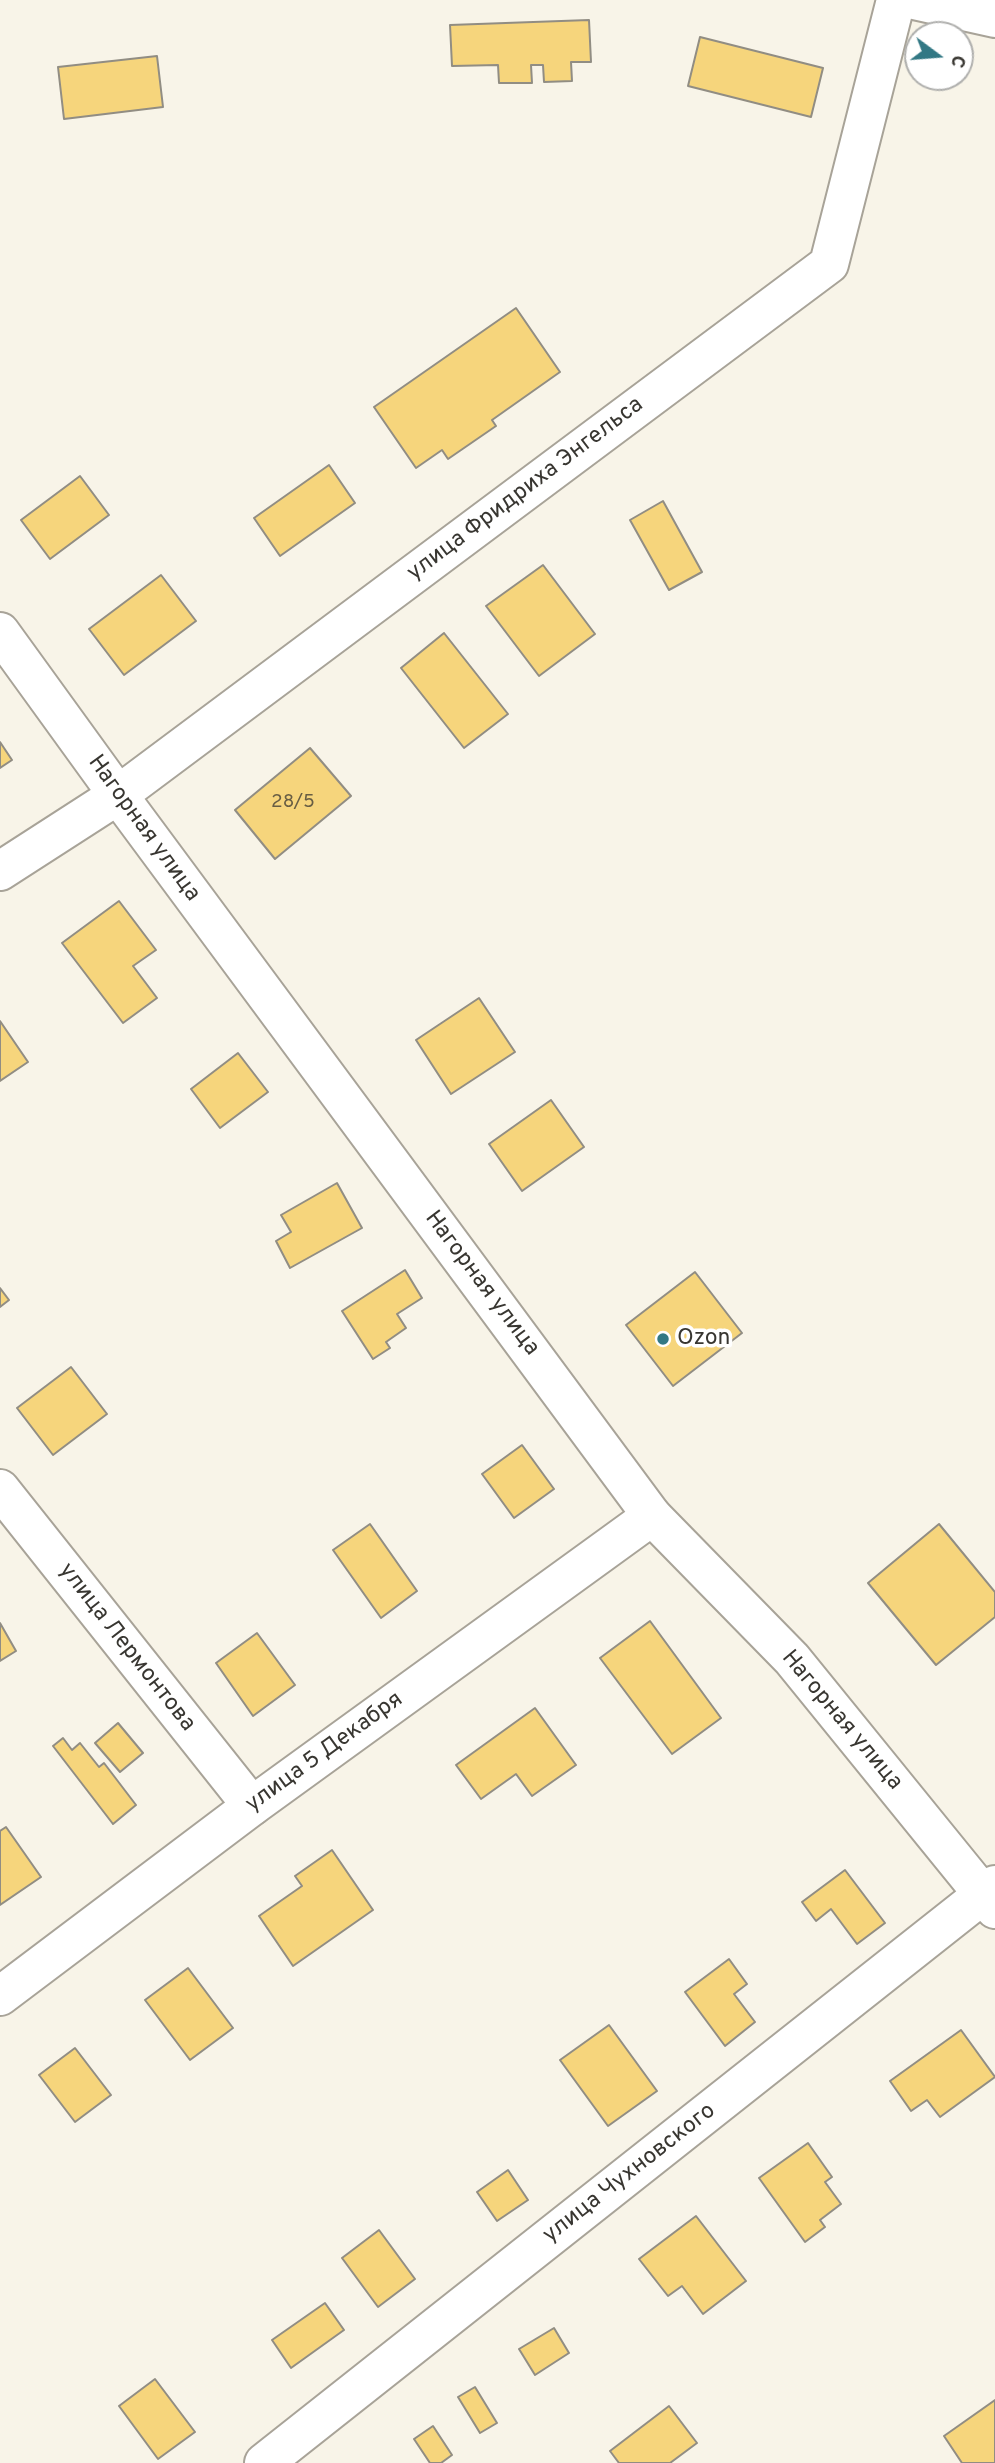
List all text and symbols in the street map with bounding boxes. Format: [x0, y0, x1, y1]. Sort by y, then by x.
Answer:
north arrow [904, 21, 974, 91]
text: С [944, 52, 970, 70]
street label: улица Фридриха Энгельса [402, 392, 650, 588]
street label: Нагорная улица [81, 750, 205, 908]
house number: 28/5 [271, 792, 315, 814]
street label: Нагорная улица [418, 1206, 544, 1362]
place label: Ozon [677, 1325, 730, 1353]
marker: Ozon [655, 1331, 671, 1347]
street label: улица Лермонтова [52, 1558, 200, 1738]
street label: Нагорная улица [774, 1645, 908, 1797]
street label: улица 5 Декабря [241, 1687, 409, 1819]
street label: улица Чухновского [538, 2098, 722, 2250]

